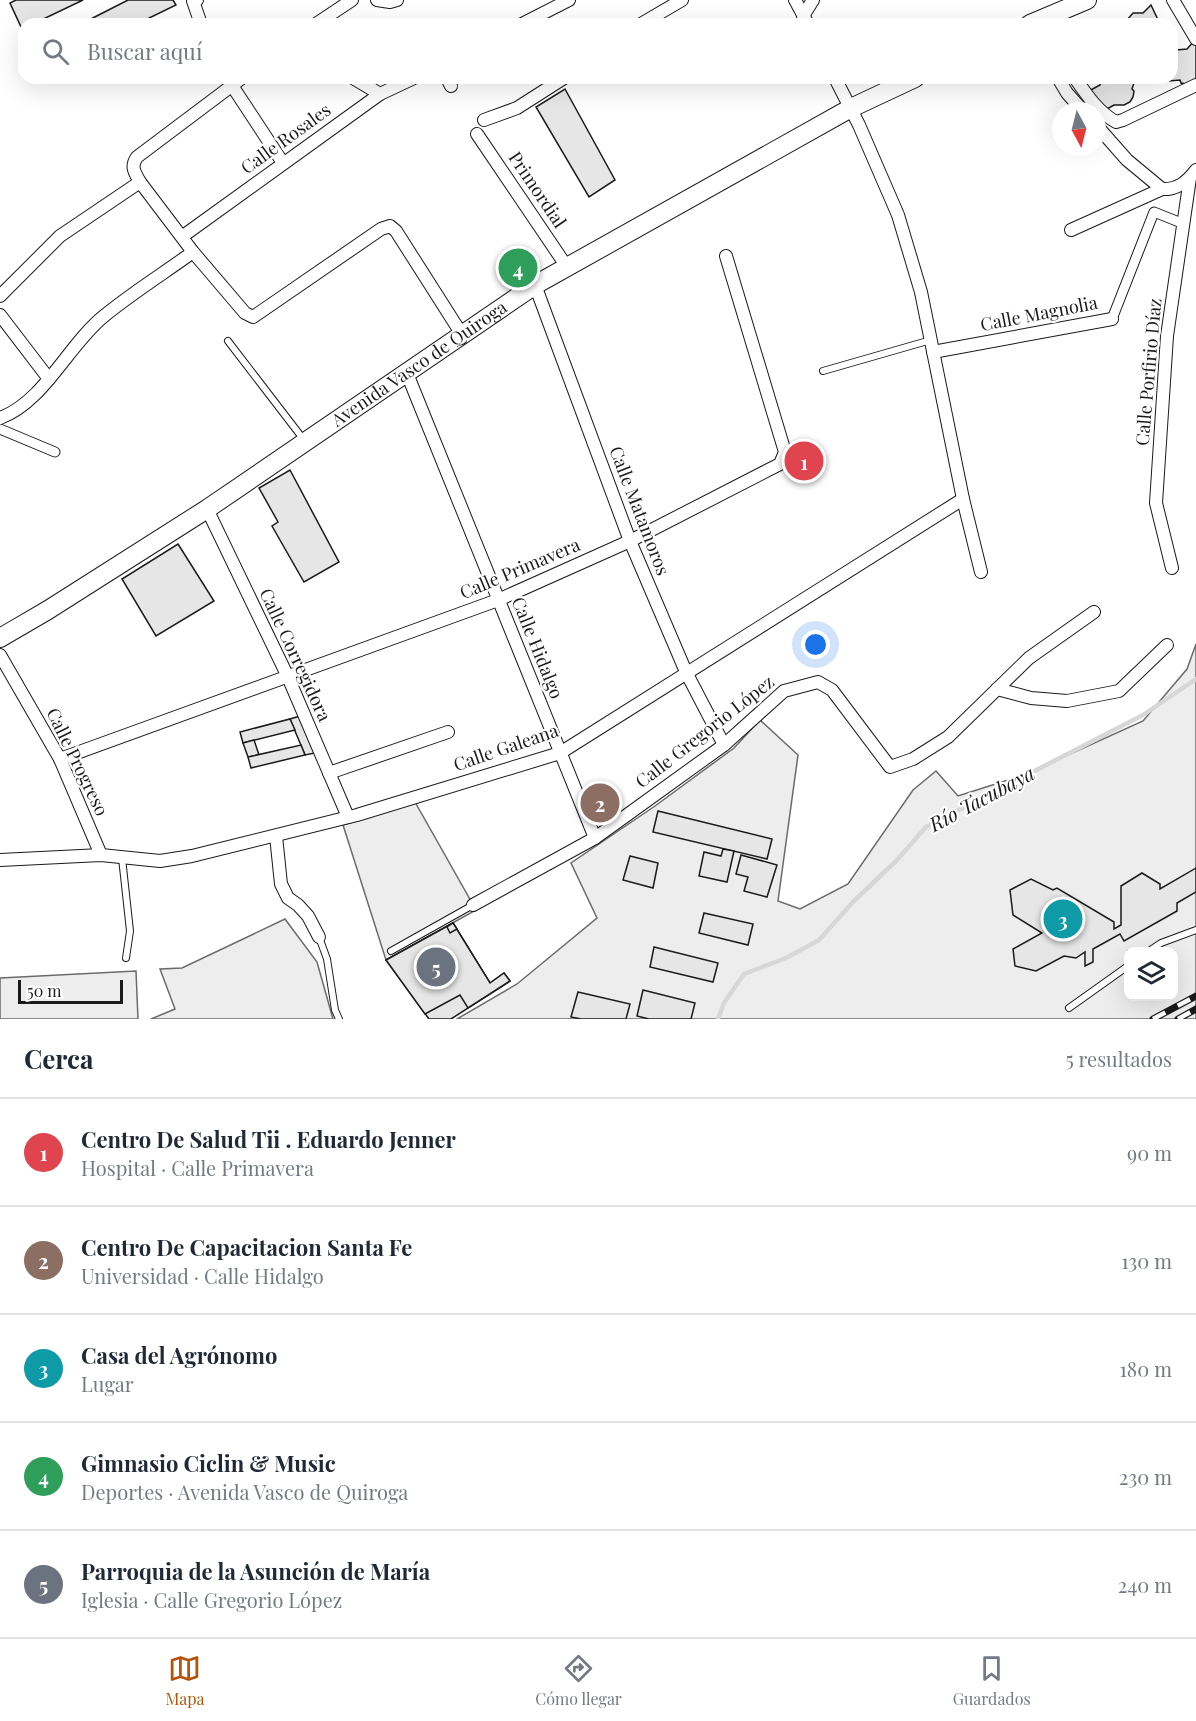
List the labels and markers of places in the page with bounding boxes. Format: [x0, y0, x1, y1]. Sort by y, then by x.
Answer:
pin: 4 [498, 246, 538, 290]
pin: 1 [784, 438, 824, 484]
pin: 2 [580, 780, 620, 826]
pin: 3 [1044, 896, 1082, 942]
pin: 5 [416, 944, 456, 990]

